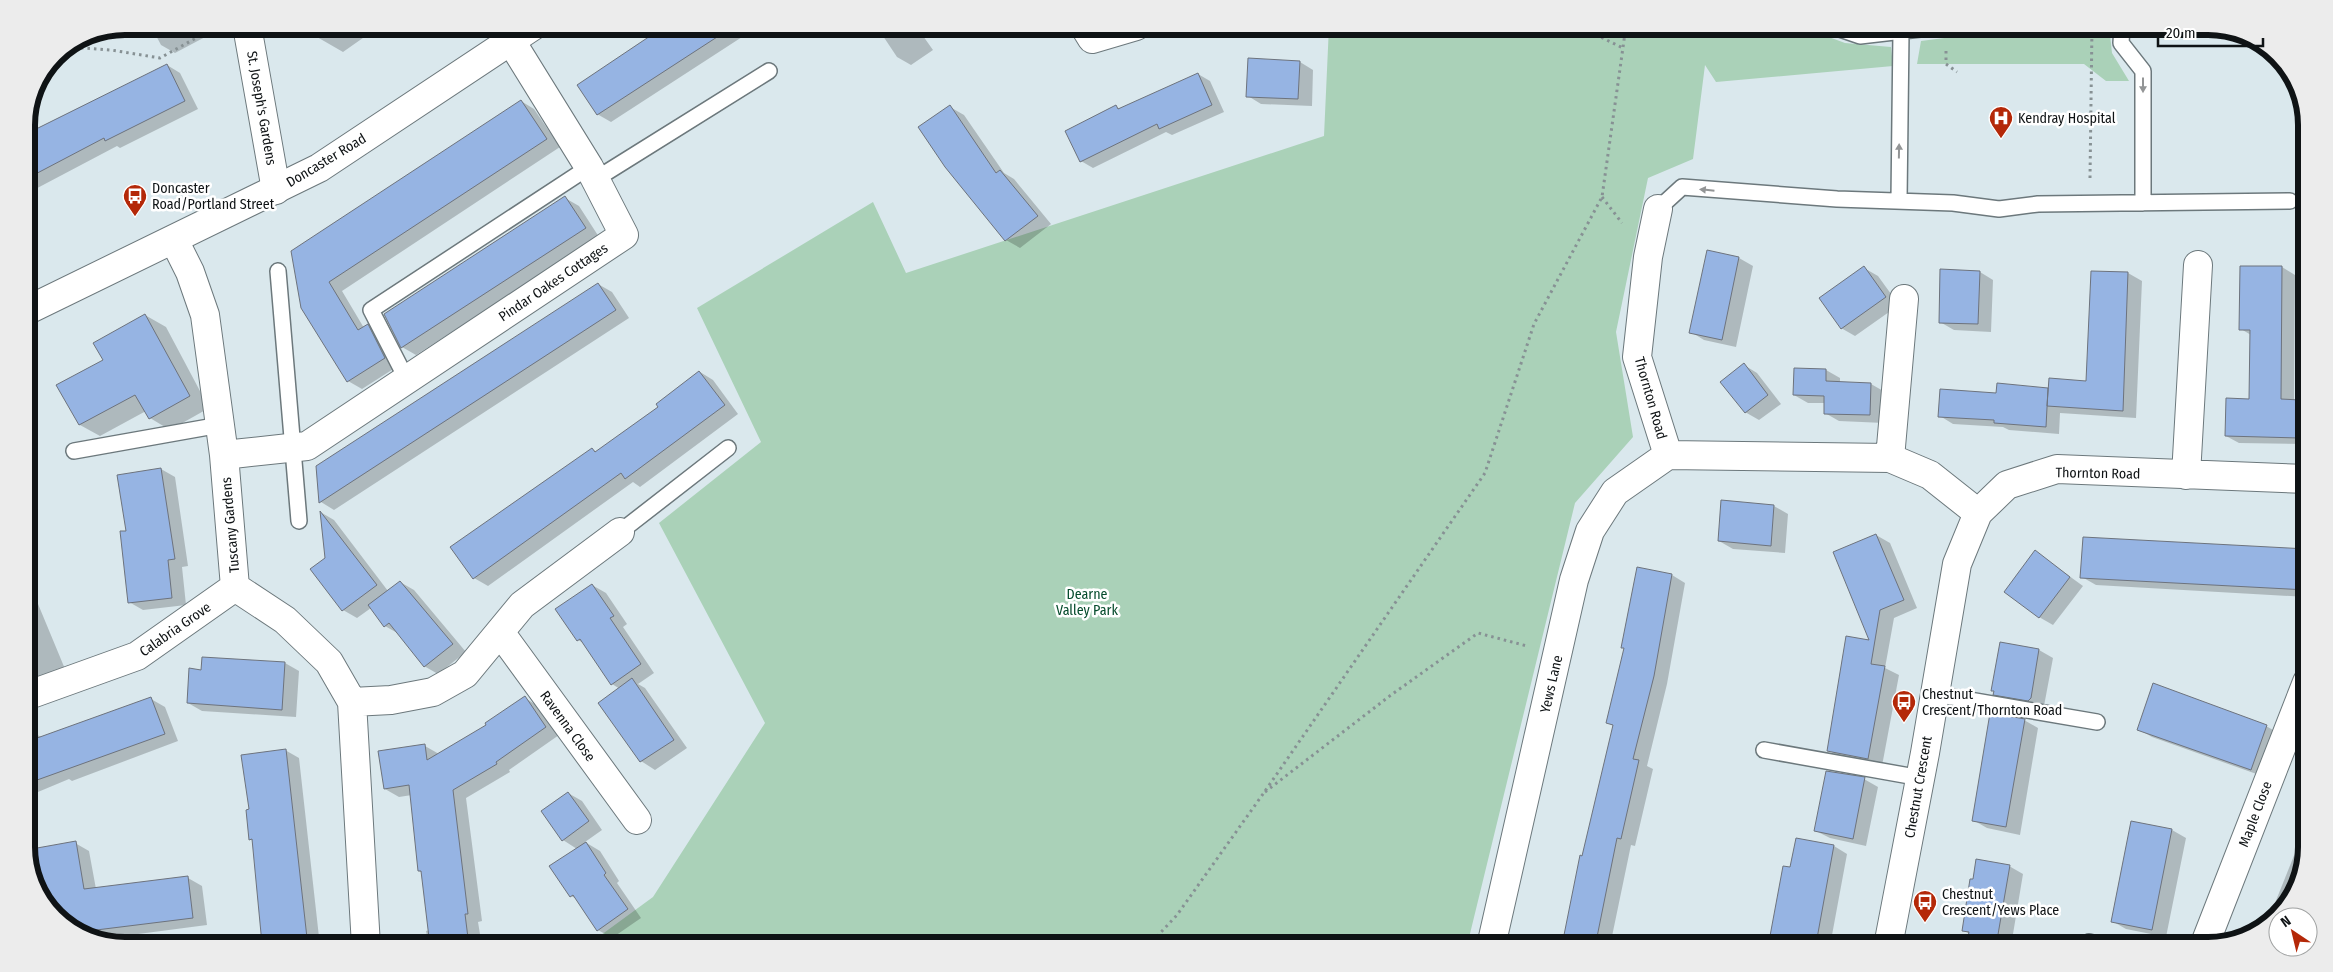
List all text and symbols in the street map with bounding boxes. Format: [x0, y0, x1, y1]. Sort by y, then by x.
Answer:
scale bar [2158, 15, 2263, 47]
text: 20 m [2166, 24, 2196, 42]
street label: St. Joseph's Gardens [243, 50, 280, 167]
one-way arrow [2139, 77, 2147, 93]
hospital icon: Kendray Hospital [1988, 105, 2014, 139]
place label: Kendray Hospital [2018, 110, 2116, 127]
street label: Doncaster Road [283, 130, 369, 191]
one-way arrow [1895, 143, 1903, 159]
place label: Doncaster Road/Portland Street [152, 180, 275, 213]
bus stop icon: Doncaster Road/Portland Street [122, 183, 148, 217]
one-way arrow [1699, 186, 1715, 194]
street label: Pindar Oakes Cottages [495, 240, 611, 325]
street label: Thornton Road [1631, 355, 1670, 441]
street label: Thornton Road [2055, 464, 2141, 483]
street label: Tuscany Gardens [218, 476, 243, 573]
park label: Dearne Valley Park [1056, 586, 1118, 619]
street label: Calabria Grove [136, 599, 214, 660]
street label: Yews Lane [1537, 653, 1566, 715]
place label: Chestnut Crescent/Thornton Road [1922, 686, 2062, 719]
street label: Ravenna Close [536, 688, 599, 765]
bus stop icon: Chestnut Crescent/Thornton Road [1891, 689, 1917, 723]
street label: Chestnut Crescent [1901, 734, 1936, 839]
street label: Maple Close [2235, 779, 2276, 849]
place label: Chestnut Crescent/Yews Place [1942, 886, 2059, 919]
bus stop icon: Chestnut Crescent/Yews Place [1912, 889, 1938, 923]
north arrow [2268, 907, 2318, 957]
text: N [2278, 912, 2294, 931]

